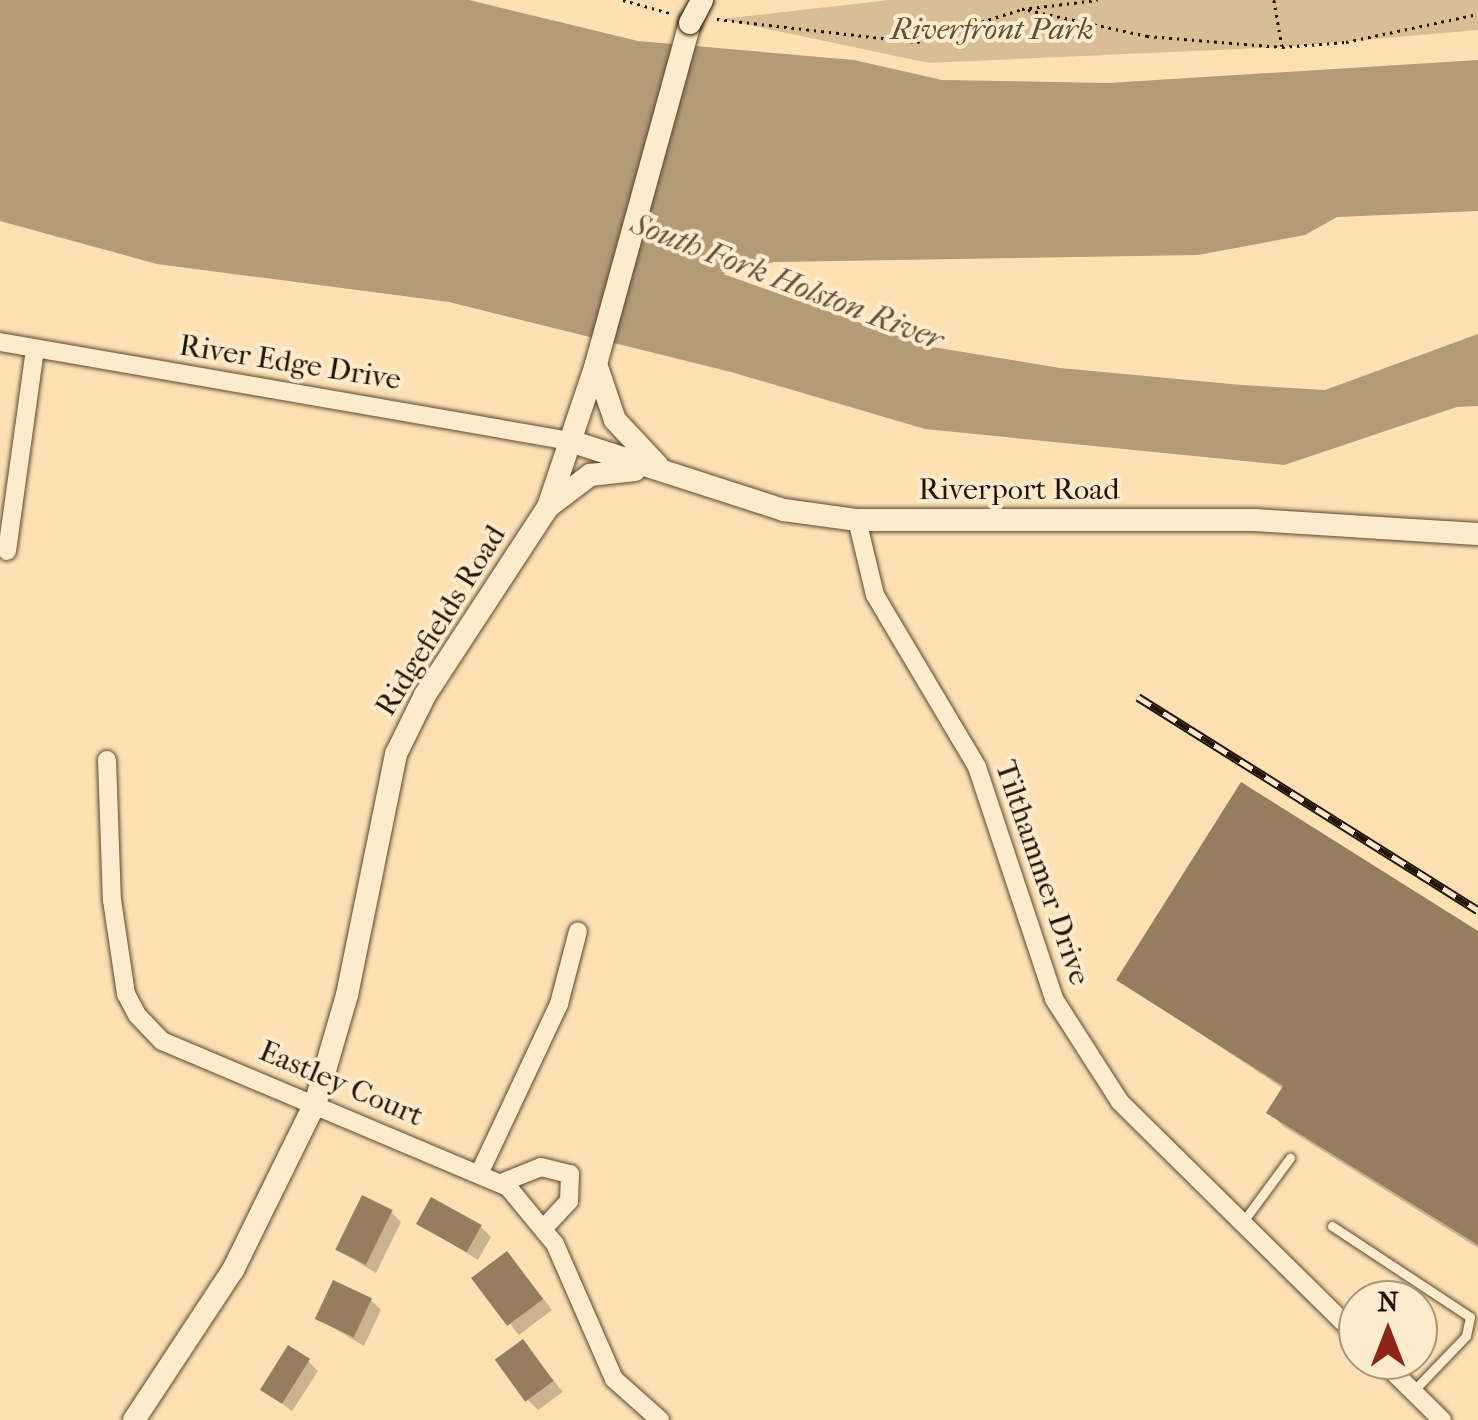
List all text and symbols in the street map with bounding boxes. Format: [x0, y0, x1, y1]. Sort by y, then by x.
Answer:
park label: Riverfront Park [891, 12, 1093, 48]
water label: South Fork Holston River [625, 205, 949, 359]
street label: River Edge Drive [177, 328, 403, 398]
street label: Riverport Road [918, 472, 1120, 508]
street label: Ridgefields Road [368, 519, 514, 723]
street label: Tilthammer Drive [987, 756, 1097, 990]
street label: Eastley Court [254, 1033, 428, 1135]
north arrow [1338, 1280, 1438, 1380]
text: N [1377, 1285, 1399, 1318]

